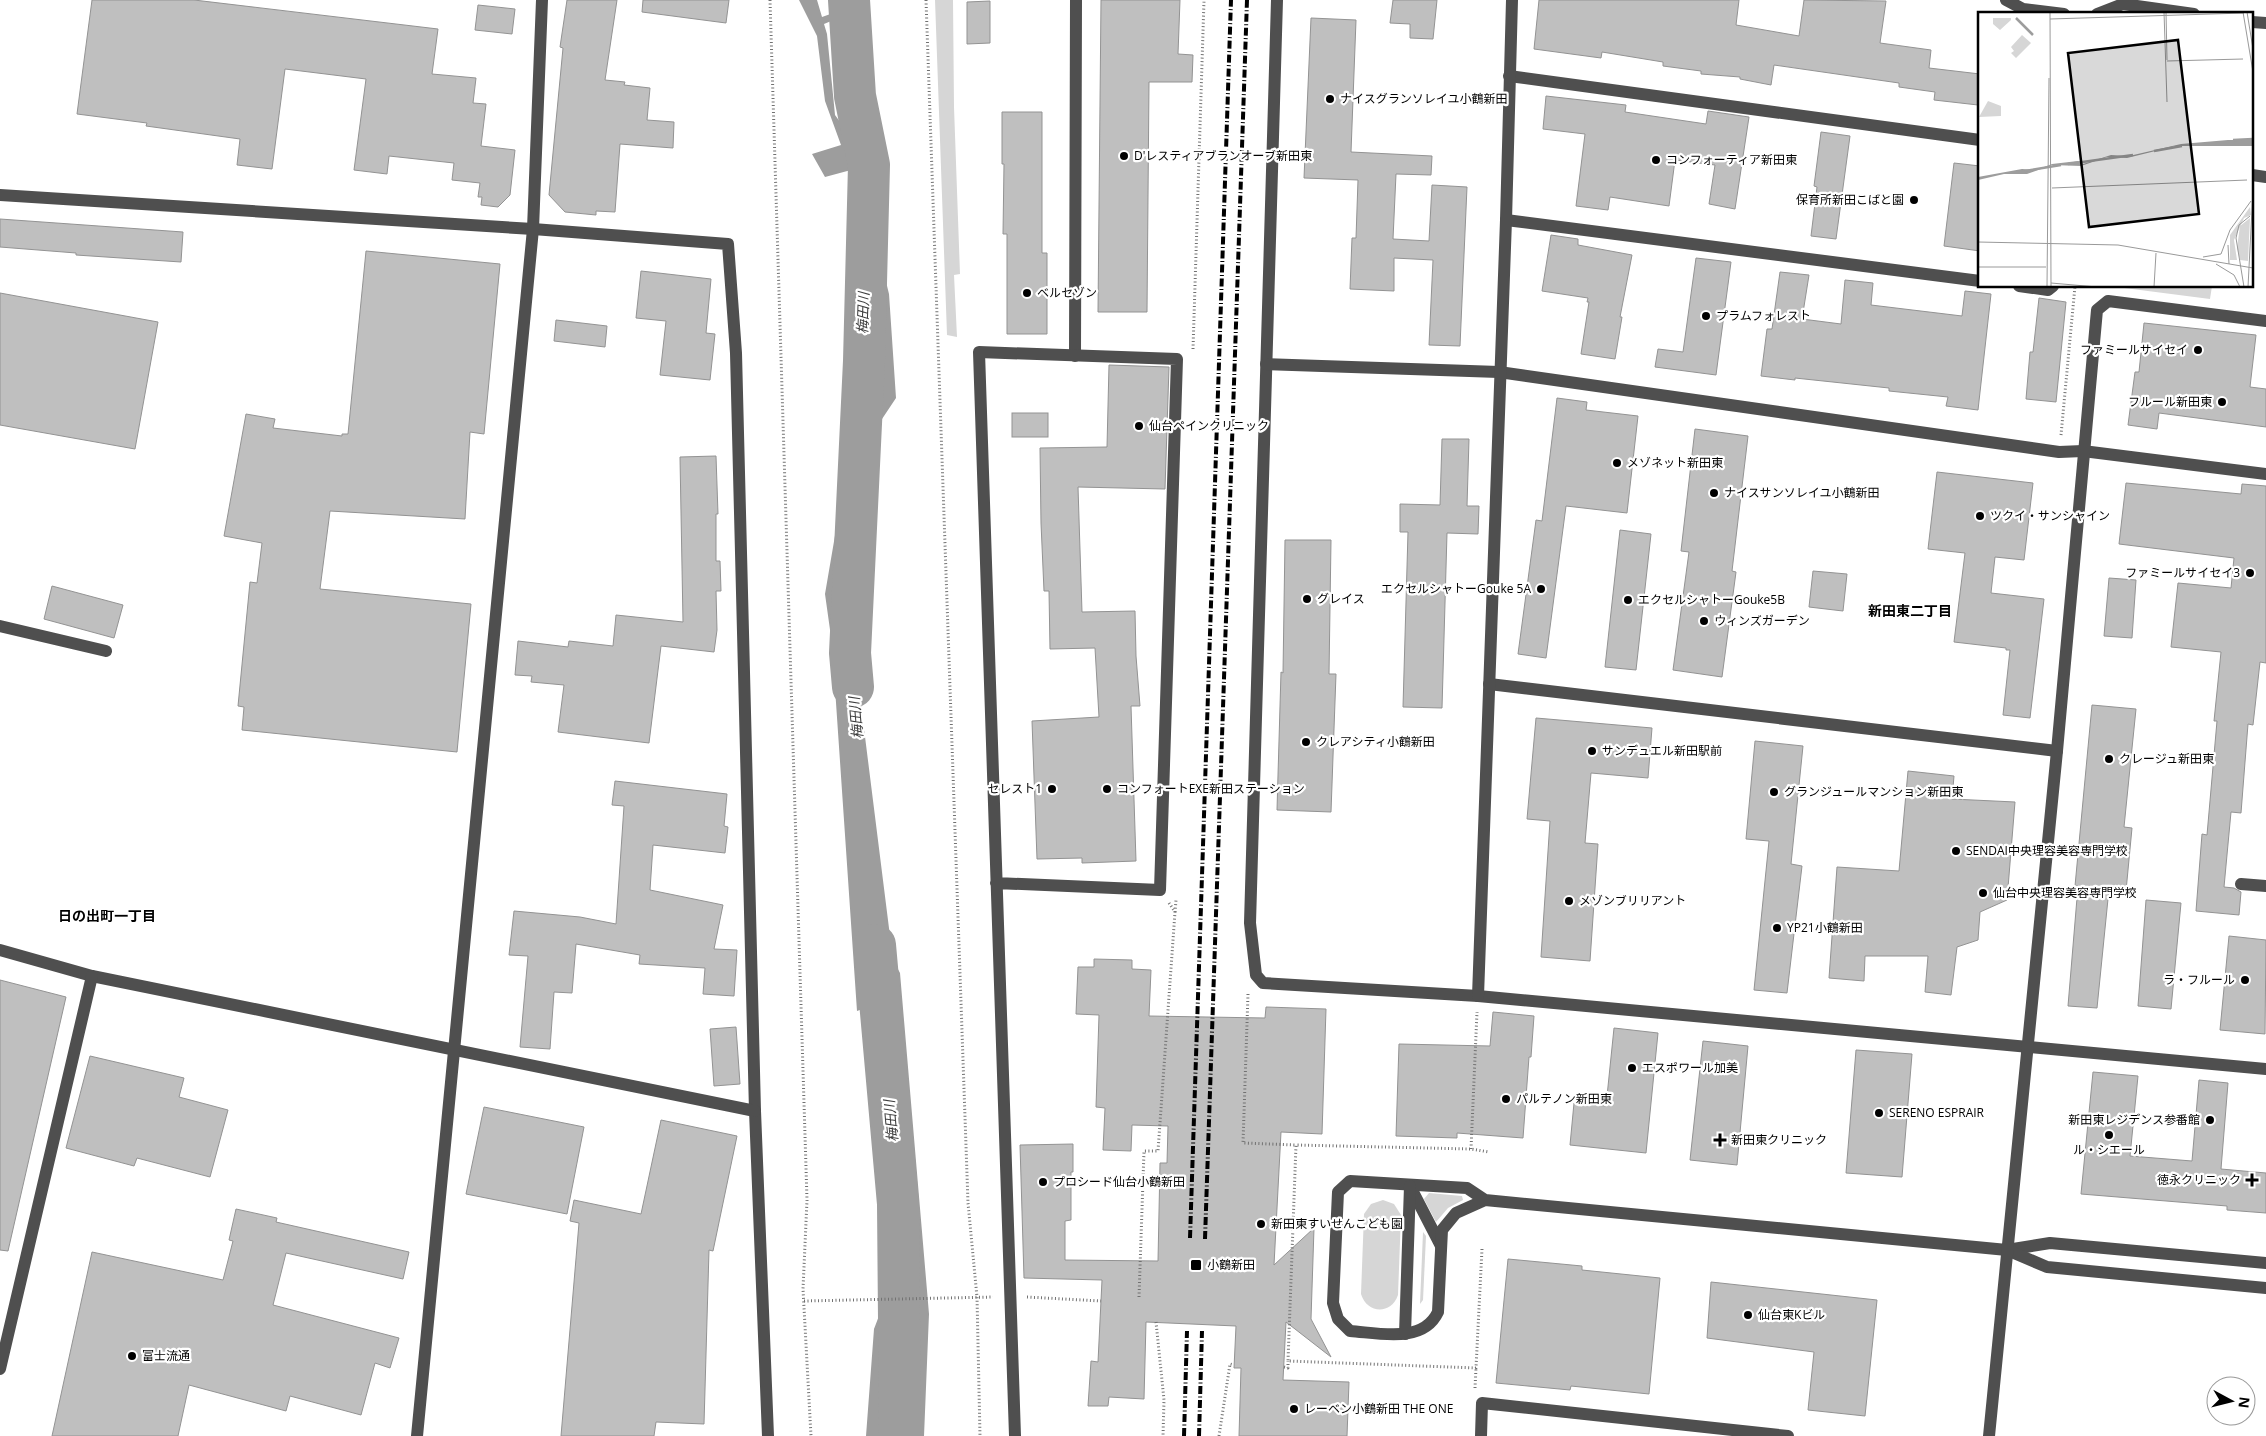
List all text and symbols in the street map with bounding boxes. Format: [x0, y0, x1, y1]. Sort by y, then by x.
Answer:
inset map [1978, 12, 2254, 288]
place label: ナイスグランソレイユ小鶴新田 [1340, 90, 1507, 107]
marker: ナイスグランソレイユ小鶴新田 [1324, 93, 1336, 105]
place label: D'レスティアブランオーブ新田東 [1134, 147, 1312, 164]
marker: D'レスティアブランオーブ新田東 [1118, 150, 1130, 162]
place label: コンフォーティア新田東 [1666, 151, 1797, 168]
marker: コンフォーティア新田東 [1650, 154, 1662, 166]
place label: 保育所新田こばと園 [1796, 191, 1904, 208]
marker: 保育所新田こばと園 [1908, 194, 1920, 206]
place label: ベルセゾン [1037, 284, 1097, 301]
marker: ベルセゾン [1021, 287, 1033, 299]
water label: 梅田川 [852, 290, 873, 334]
place label: プラムフォレスト [1716, 307, 1811, 324]
marker: プラムフォレスト [1700, 310, 1712, 322]
place label: ファミールサイセイ [2080, 341, 2188, 358]
marker: ファミールサイセイ [2192, 344, 2204, 356]
place label: フルール新田東 [2128, 393, 2212, 410]
marker: フルール新田東 [2216, 396, 2228, 408]
place label: 仙台ペインクリニック [1149, 417, 1269, 434]
marker: 仙台ペインクリニック [1133, 420, 1145, 432]
place label: メゾネット新田東 [1627, 454, 1723, 471]
marker: メゾネット新田東 [1611, 457, 1623, 469]
place label: ナイスサンソレイユ小鶴新田 [1724, 484, 1879, 501]
marker: ナイスサンソレイユ小鶴新田 [1708, 487, 1720, 499]
place label: ツクイ・サンシャイン [1990, 507, 2110, 524]
marker: ツクイ・サンシャイン [1974, 510, 1986, 522]
place label: ファミールサイセイ3 [2125, 564, 2240, 581]
marker: ファミールサイセイ3 [2244, 567, 2256, 579]
place label: エクセルシャトーGouke 5A [1381, 580, 1531, 597]
marker: エクセルシャトーGouke 5A [1535, 583, 1547, 595]
place label: グレイス [1317, 590, 1365, 607]
place label: エクセルシャトーGouke5B [1638, 591, 1785, 608]
marker: グレイス [1301, 593, 1313, 605]
marker: エクセルシャトーGouke5B [1622, 594, 1634, 606]
district label: 新田東二丁目 [1868, 601, 1952, 620]
place label: ウィンズガーデン [1714, 612, 1810, 629]
marker: ウィンズガーデン [1698, 615, 1710, 627]
water label: 梅田川 [844, 694, 867, 740]
place label: クレアシティ小鶴新田 [1316, 733, 1435, 750]
marker: クレアシティ小鶴新田 [1300, 736, 1312, 748]
place label: サンデュエル新田駅前 [1602, 742, 1722, 759]
marker: サンデュエル新田駅前 [1586, 745, 1598, 757]
place label: クレージュ新田東 [2119, 750, 2214, 767]
marker: クレージュ新田東 [2103, 753, 2115, 765]
place label: セレスト1 [987, 780, 1042, 797]
place label: コンフォートEXE新田ステーション [1117, 780, 1305, 797]
marker: セレスト1 [1046, 783, 1058, 795]
marker: コンフォートEXE新田ステーション [1101, 783, 1113, 795]
place label: グランジュールマンション新田東 [1784, 783, 1963, 800]
marker: グランジュールマンション新田東 [1768, 786, 1780, 798]
place label: SENDAI中央理容美容専門学校 [1966, 842, 2128, 859]
marker: SENDAI中央理容美容専門学校 [1950, 845, 1962, 857]
place label: 仙台中央理容美容専門学校 [1993, 884, 2137, 901]
marker: 仙台中央理容美容専門学校 [1977, 887, 1989, 899]
place label: メゾンブリリアント [1579, 892, 1686, 909]
marker: メゾンブリリアント [1563, 895, 1575, 907]
district label: 日の出町一丁目 [58, 906, 156, 925]
place label: YP21小鶴新田 [1787, 919, 1863, 936]
marker: YP21小鶴新田 [1771, 922, 1783, 934]
place label: ラ・フルール [2163, 971, 2235, 988]
marker: ラ・フルール [2239, 974, 2251, 986]
place label: エスポワール加美 [1642, 1059, 1738, 1076]
marker: エスポワール加美 [1626, 1062, 1638, 1074]
place label: パルテノン新田東 [1516, 1090, 1612, 1107]
marker: パルテノン新田東 [1500, 1093, 1512, 1105]
water label: 梅田川 [879, 1097, 902, 1143]
place label: SERENO ESPRAIR [1889, 1104, 1985, 1121]
marker: SERENO ESPRAIR [1873, 1107, 1885, 1119]
place label: 新田東レジデンス参番館 [2068, 1111, 2200, 1128]
marker: 新田東レジデンス参番館 [2204, 1114, 2216, 1126]
marker: ル・シエール [2103, 1129, 2115, 1141]
place label: 新田東クリニック [1731, 1131, 1827, 1148]
marker: 新田東クリニック [1713, 1133, 1727, 1147]
place label: ル・シエール [2073, 1141, 2145, 1158]
place label: 徳永クリニック [2157, 1171, 2241, 1188]
place label: プロシード仙台小鶴新田 [1053, 1173, 1185, 1190]
marker: 徳永クリニック [2245, 1173, 2259, 1187]
marker: プロシード仙台小鶴新田 [1037, 1176, 1049, 1188]
place label: 新田東すいせんこども園 [1271, 1215, 1403, 1232]
marker: 新田東すいせんこども園 [1255, 1218, 1267, 1230]
place label: 小鶴新田 [1207, 1256, 1255, 1273]
marker: 小鶴新田 [1189, 1258, 1203, 1272]
place label: 仙台東Kビル [1758, 1306, 1825, 1323]
marker: 仙台東Kビル [1742, 1309, 1754, 1321]
place label: 富士流通 [142, 1347, 190, 1364]
marker: 富士流通 [126, 1350, 138, 1362]
north arrow [2206, 1376, 2256, 1426]
text: N [2234, 1396, 2255, 1409]
place label: レーベン小鶴新田 THE ONE [1304, 1400, 1453, 1417]
marker: レーベン小鶴新田 THE ONE [1288, 1403, 1300, 1415]

